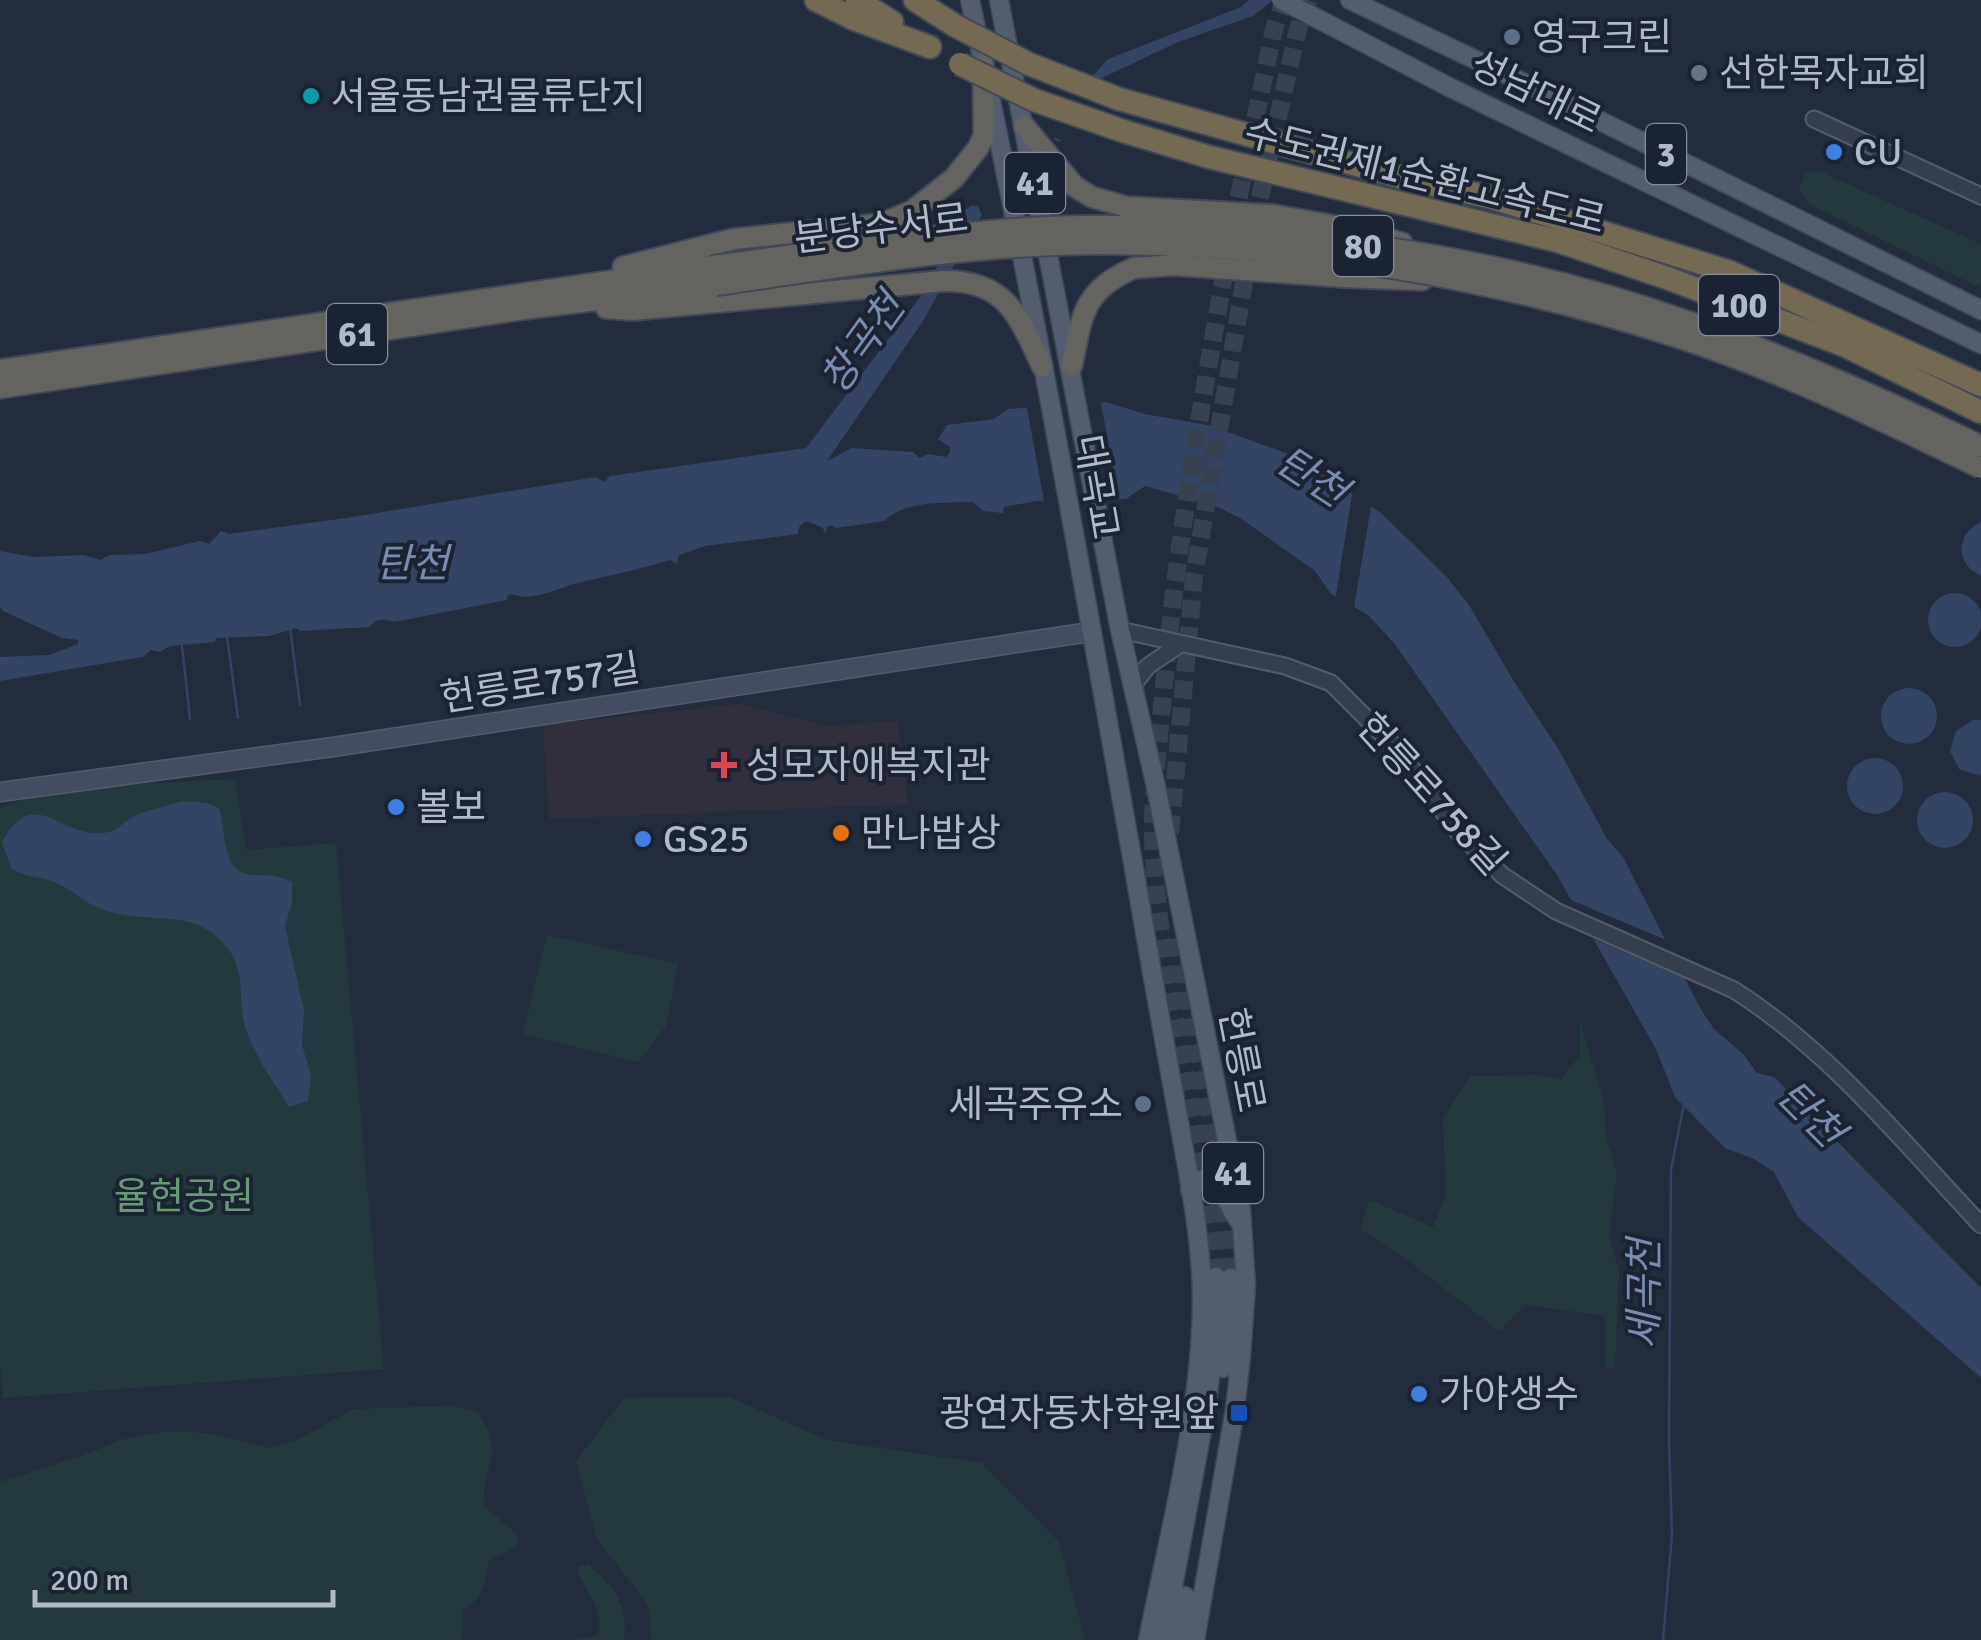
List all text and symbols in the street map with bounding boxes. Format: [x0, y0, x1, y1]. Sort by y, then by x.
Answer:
place label: 영구크린 [1532, 14, 1672, 61]
marker: 영구크린 [1501, 26, 1523, 48]
street label: 성남대로 [1463, 41, 1609, 144]
place label: 선한목자교회 [1719, 50, 1929, 97]
marker: 선한목자교회 [1688, 62, 1710, 84]
place label: 서울동남권물류단지 [331, 73, 646, 120]
marker: 서울동남권물류단지 [300, 85, 322, 107]
street label: 수도권제1순환고속도로 [1240, 109, 1610, 244]
road number: 3 [1646, 124, 1686, 184]
place label: CU [1854, 129, 1902, 176]
marker: CU [1823, 141, 1845, 163]
road number: 41 [1005, 153, 1065, 213]
street label: 분당수서로 [791, 195, 971, 262]
road number: 80 [1333, 216, 1393, 276]
road number: 100 [1699, 275, 1779, 335]
water label: 창곡천 [810, 281, 918, 403]
road number: 61 [327, 304, 387, 364]
street label: 대곡교 [1064, 431, 1129, 543]
water label: 탄천 [1267, 436, 1359, 520]
water label: 탄천 [375, 539, 453, 589]
street label: 헌릉로757길 [437, 645, 643, 722]
street label: 헌릉로758길 [1347, 704, 1516, 885]
place label: 성모자애복지관 [746, 742, 991, 789]
marker: 성모자애복지관 [711, 752, 737, 778]
place label: 볼보 [416, 784, 486, 831]
marker: 볼보 [385, 796, 407, 818]
place label: 만나밥상 [861, 810, 1001, 857]
place label: GS25 [663, 816, 750, 863]
marker: 만나밥상 [830, 822, 852, 844]
marker: GS25 [632, 828, 654, 850]
street label: 헌릉로 [1208, 1004, 1275, 1116]
water label: 탄천 [1767, 1070, 1857, 1160]
place label: 세곡주유소 [948, 1081, 1123, 1128]
marker: 세곡주유소 [1132, 1093, 1154, 1115]
road number: 41 [1203, 1143, 1263, 1203]
park label: 율현공원 [114, 1173, 254, 1220]
water label: 세곡천 [1620, 1235, 1670, 1349]
place label: 가야생수 [1439, 1371, 1579, 1418]
marker: 가야생수 [1408, 1383, 1430, 1405]
place label: 광연자동차학원앞 [939, 1390, 1219, 1437]
marker: 광연자동차학원앞 [1228, 1402, 1250, 1424]
scale bar [35, 1545, 332, 1607]
text: 200 m [50, 1562, 129, 1599]

